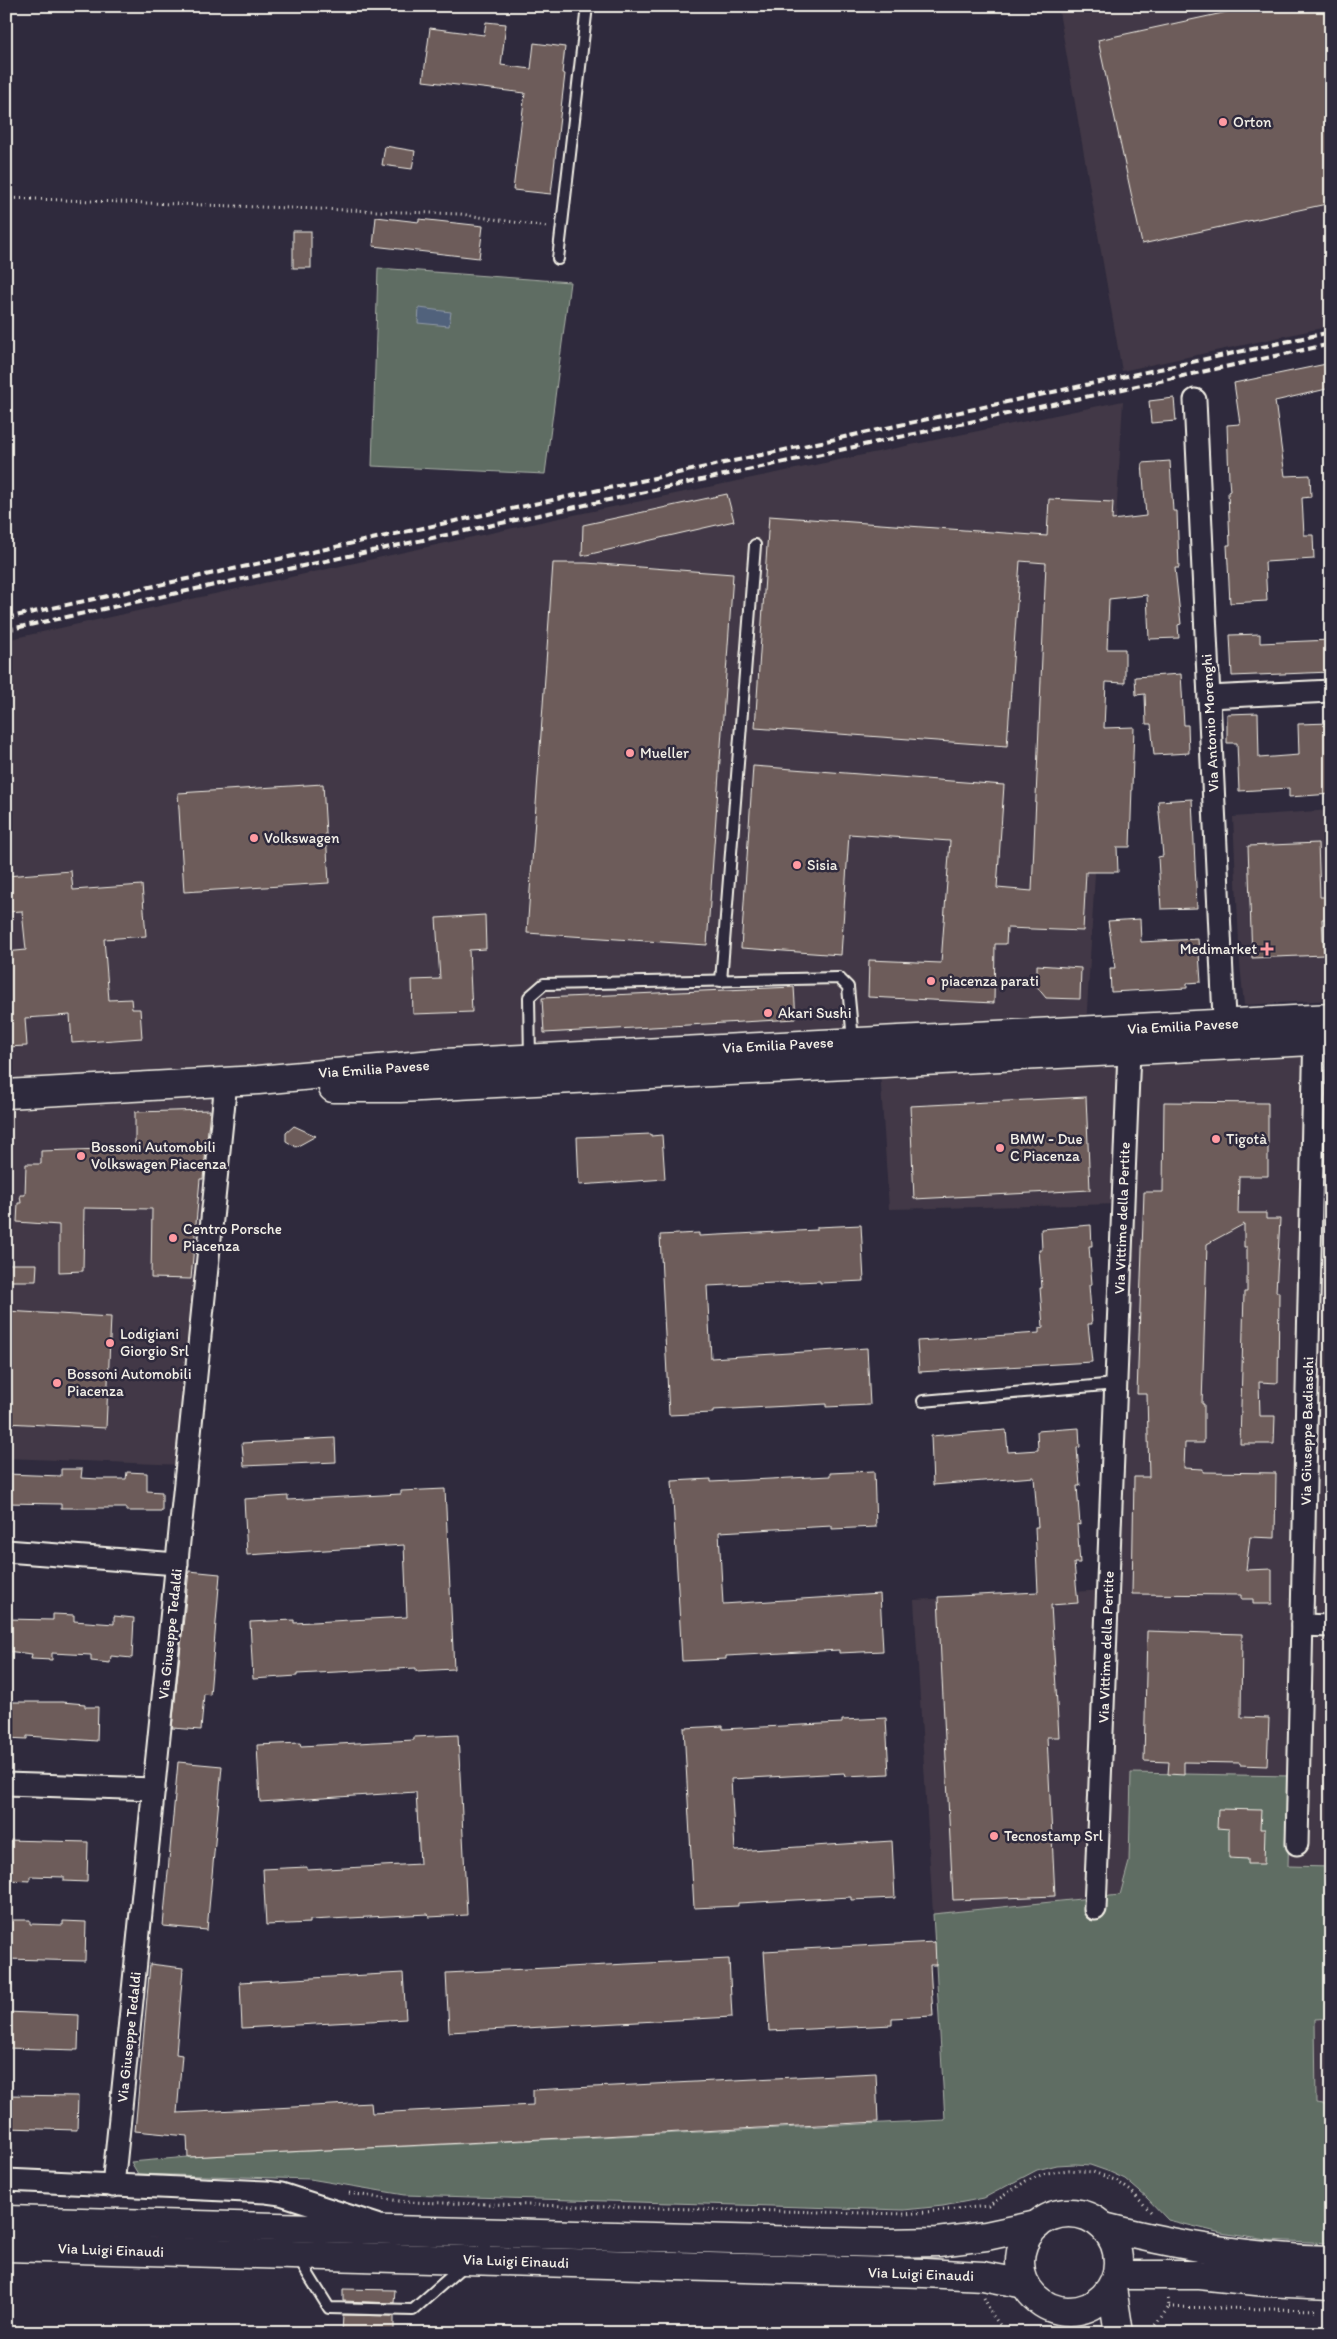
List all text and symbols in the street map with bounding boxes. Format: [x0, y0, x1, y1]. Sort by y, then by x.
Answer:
place label: Orton [1233, 113, 1272, 131]
marker: Orton [1217, 116, 1229, 128]
street label: Via Antonio Morenghi [1197, 654, 1223, 792]
place label: Mueller [640, 744, 689, 762]
marker: Mueller [624, 747, 636, 759]
place label: Volkswagen [264, 829, 340, 847]
marker: Volkswagen [248, 832, 260, 844]
place label: Sisia [807, 856, 838, 874]
marker: Sisia [791, 859, 803, 871]
place label: Medimarket [1180, 940, 1257, 958]
marker: Medimarket [1261, 943, 1273, 955]
place label: piacenza parati [941, 972, 1039, 990]
marker: piacenza parati [925, 975, 937, 987]
place label: Akari Sushi [778, 1004, 851, 1022]
marker: Akari Sushi [762, 1007, 774, 1019]
street label: Via Emilia Pavese [1127, 1014, 1239, 1038]
street label: Via Emilia Pavese [722, 1033, 834, 1057]
street label: Via Emilia Pavese [318, 1056, 430, 1082]
place label: BMW - Due C Piacenza [1010, 1130, 1083, 1165]
place label: Tigotà [1226, 1130, 1267, 1148]
marker: Tigotà [1210, 1133, 1222, 1145]
place label: Bossoni Automobili Volkswagen Piacenza [91, 1138, 227, 1173]
marker: BMW - Due C Piacenza [994, 1142, 1006, 1154]
street label: Via Vittime della Pertite [1110, 1142, 1134, 1294]
marker: Bossoni Automobili Volkswagen Piacenza [75, 1150, 87, 1162]
place label: Centro Porsche Piacenza [183, 1220, 282, 1255]
marker: Centro Porsche Piacenza [167, 1232, 179, 1244]
place label: Lodigiani Giorgio Srl [120, 1325, 190, 1360]
marker: Lodigiani Giorgio Srl [104, 1337, 116, 1349]
street label: Via Giuseppe Badiaschi [1297, 1357, 1317, 1505]
place label: Bossoni Automobili Piacenza [67, 1365, 192, 1400]
marker: Bossoni Automobili Piacenza [51, 1377, 63, 1389]
street label: Via Giuseppe Tedaldi [154, 1568, 186, 1700]
street label: Via Vittime della Pertite [1094, 1571, 1118, 1723]
place label: Tecnostamp Srl [1004, 1827, 1104, 1845]
marker: Tecnostamp Srl [988, 1830, 1000, 1842]
street label: Via Giuseppe Tedaldi [113, 1971, 145, 2103]
street label: Via Luigi Einaudi [58, 2239, 164, 2261]
street label: Via Luigi Einaudi [463, 2250, 569, 2272]
street label: Via Luigi Einaudi [868, 2263, 974, 2285]

